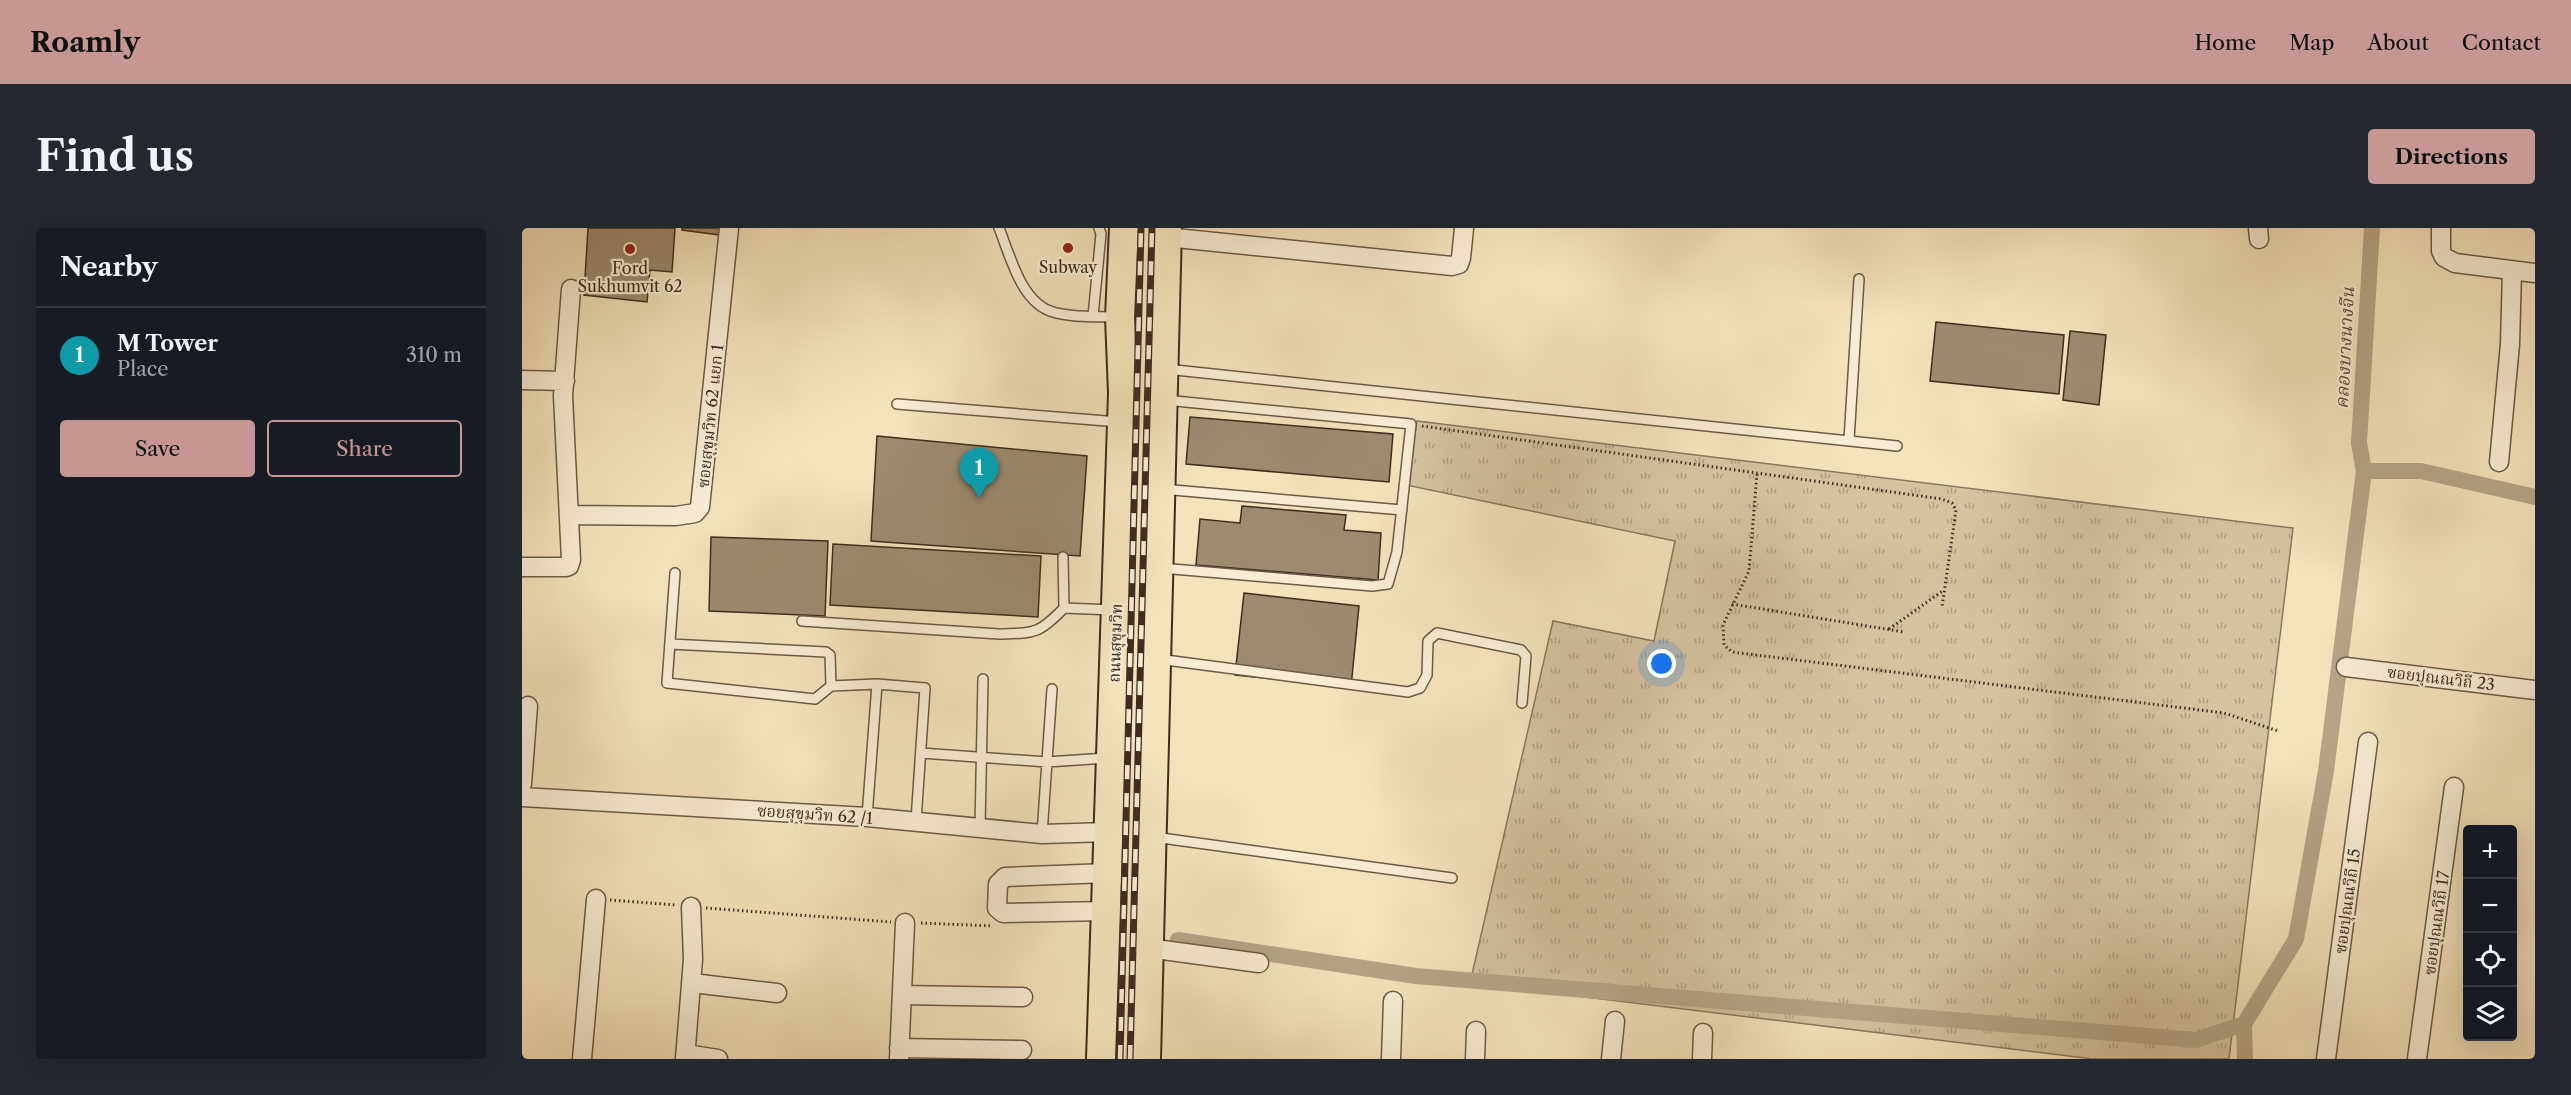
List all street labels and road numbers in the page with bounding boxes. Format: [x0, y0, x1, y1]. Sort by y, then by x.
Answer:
street label: ซอยสุขุมวิท 62 แยก 1 [693, 343, 730, 489]
street label: ถนนสุขุมวิท [1104, 603, 1128, 683]
street label: ซอยปุณณวิถี 23 [2386, 661, 2496, 697]
street label: ซอยสุขุมวิท 62 /1 [756, 800, 874, 830]
street label: ซอยปุณณวิถี 15 [2330, 847, 2366, 955]
street label: ซอยปุณณวิถี 17 [2419, 869, 2455, 977]

